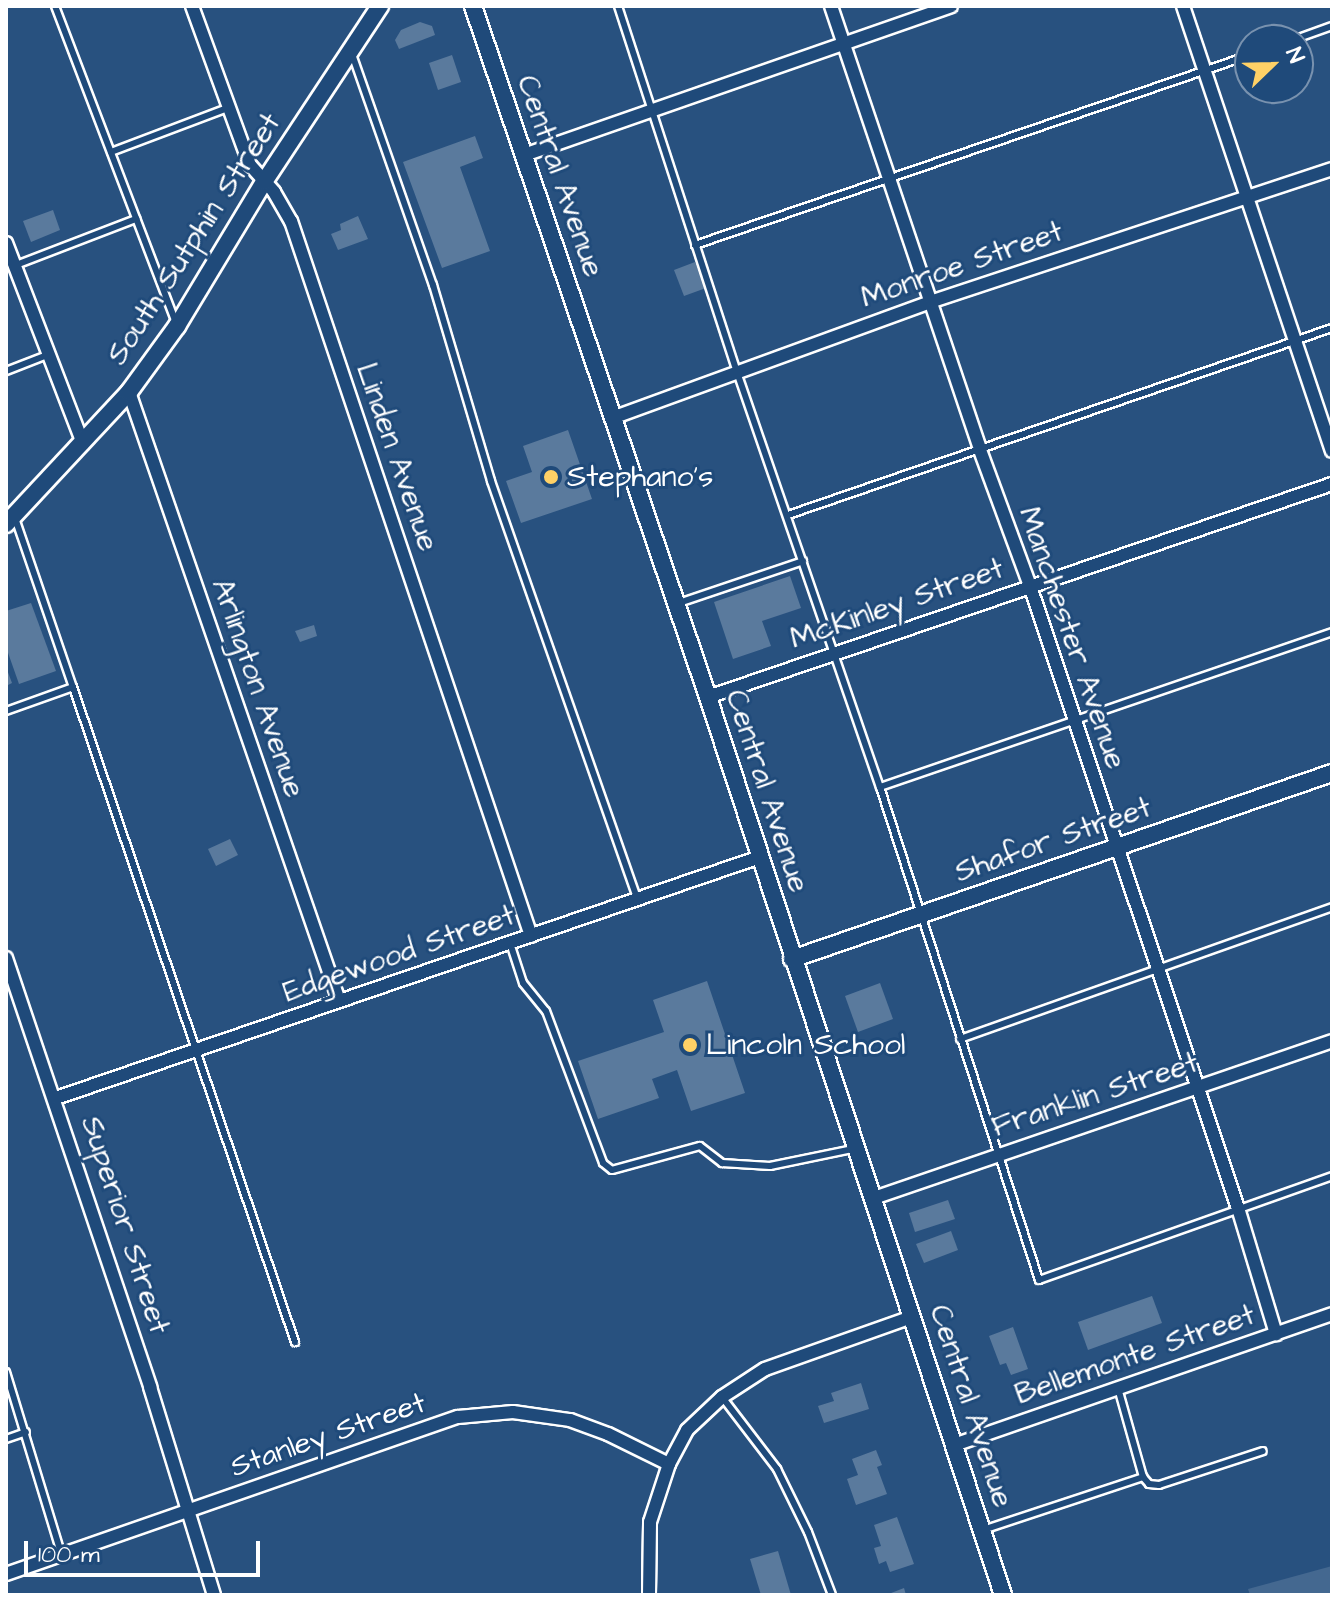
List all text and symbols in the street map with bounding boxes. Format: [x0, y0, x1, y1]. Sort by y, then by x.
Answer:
north arrow [1234, 24, 1314, 104]
text: N [1278, 43, 1312, 68]
street label: Central Avenue [509, 71, 611, 281]
street label: South Sutphin Street [99, 106, 289, 372]
street label: Monroe Street [856, 214, 1068, 316]
street label: Linden Avenue [348, 358, 446, 556]
place label: Stephano’s [567, 459, 713, 495]
marker: Stephano’s [542, 468, 560, 486]
street label: Manchester Avenue [1010, 502, 1134, 774]
street label: McKinley Street [785, 551, 1009, 657]
street label: Arlington Avenue [204, 574, 312, 802]
street label: Central Avenue [717, 685, 817, 897]
street label: Shafor Street [950, 790, 1156, 890]
street label: Edgewood Street [278, 897, 520, 1011]
place label: Lincoln School [706, 1027, 905, 1063]
marker: Lincoln School [681, 1036, 699, 1054]
street label: Franklin Street [987, 1045, 1203, 1145]
street label: Superior Street [73, 1112, 177, 1338]
street label: Bellemonte Street [1010, 1297, 1260, 1413]
street label: Central Avenue [921, 1300, 1021, 1512]
street label: Stanley Street [226, 1385, 430, 1485]
scale bar [28, 1525, 264, 1575]
text: 100 m [38, 1538, 100, 1572]

